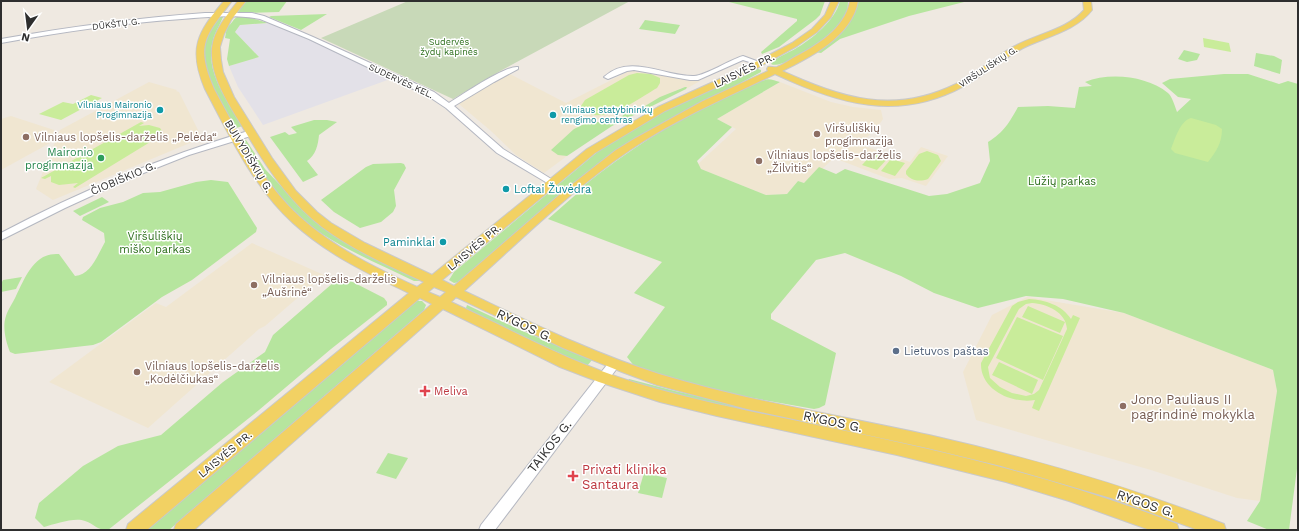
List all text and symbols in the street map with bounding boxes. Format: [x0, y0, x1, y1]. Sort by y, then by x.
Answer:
north arrow [8, 8, 48, 48]
street label: DŪKŠTŲ G. [92, 15, 140, 32]
text: N [20, 30, 31, 45]
park label: Sudervės žydų kapinės [420, 37, 478, 57]
street label: VIRŠULIŠKIŲ G. [956, 44, 1019, 90]
street label: LAISVĖS PR. [711, 49, 777, 91]
street label: SUDERVĖS KEL. [367, 61, 435, 100]
place label: Vilniaus Maironio Progimnazija [77, 100, 152, 120]
marker: Vilniaus Maironio Progimnazija [155, 105, 165, 115]
place label: Vilniaus statybininkų rengimo centras [561, 105, 652, 125]
marker: Vilniaus statybininkų rengimo centras [548, 110, 558, 120]
street label: BUIVYDIŠKIŲ G. [222, 117, 276, 195]
place label: Viršuliškių progimnazija [825, 122, 893, 148]
marker: Viršuliškių progimnazija [812, 129, 822, 139]
place label: Vilniaus lopšelis-darželis „Pelėda“ [34, 131, 217, 144]
marker: Vilniaus lopšelis-darželis „Pelėda“ [21, 132, 31, 142]
place label: Maironio progimnazija [25, 146, 93, 172]
place label: Vilniaus lopšelis-darželis „Žilvitis“ [767, 149, 901, 175]
marker: Maironio progimnazija [96, 153, 106, 163]
marker: Vilniaus lopšelis-darželis „Žilvitis“ [754, 156, 764, 166]
street label: ČIOBIŠKIO G. [88, 158, 158, 198]
park label: Lūžių parkas [1028, 175, 1096, 188]
place label: Loftai Žuvėdra [514, 182, 591, 196]
marker: Loftai Žuvėdra [501, 184, 511, 194]
street label: LAISVĖS PR. [444, 220, 504, 274]
park label: Viršuliškių miško parkas [119, 230, 191, 256]
place label: Paminklai [383, 236, 435, 249]
marker: Paminklai [438, 237, 448, 247]
place label: Vilniaus lopšelis-darželis „Aušrinė“ [262, 273, 396, 299]
marker: Vilniaus lopšelis-darželis „Aušrinė“ [249, 280, 259, 290]
street label: RYGOS G. [494, 306, 555, 345]
place label: Lietuvos paštas [904, 345, 989, 358]
marker: Lietuvos paštas [891, 346, 901, 356]
place label: Vilniaus lopšelis-darželis „Kodėlčiukas“ [145, 360, 279, 386]
marker: Vilniaus lopšelis-darželis „Kodėlčiukas“ [132, 367, 142, 377]
marker: Meliva [419, 385, 431, 397]
place label: Meliva [434, 385, 468, 398]
place label: Jono Pauliaus II pagrindinė mokykla [1131, 392, 1255, 422]
marker: Jono Pauliaus II pagrindinė mokykla [1118, 401, 1128, 411]
street label: RYGOS G. [802, 408, 864, 435]
street label: TAIKOS G. [524, 417, 575, 476]
street label: LAISVĖS PR. [195, 427, 255, 481]
place label: Privati klinika Santaura [582, 462, 667, 492]
marker: Privati klinika Santaura [567, 470, 579, 482]
street label: RYGOS G. [1115, 487, 1177, 520]

